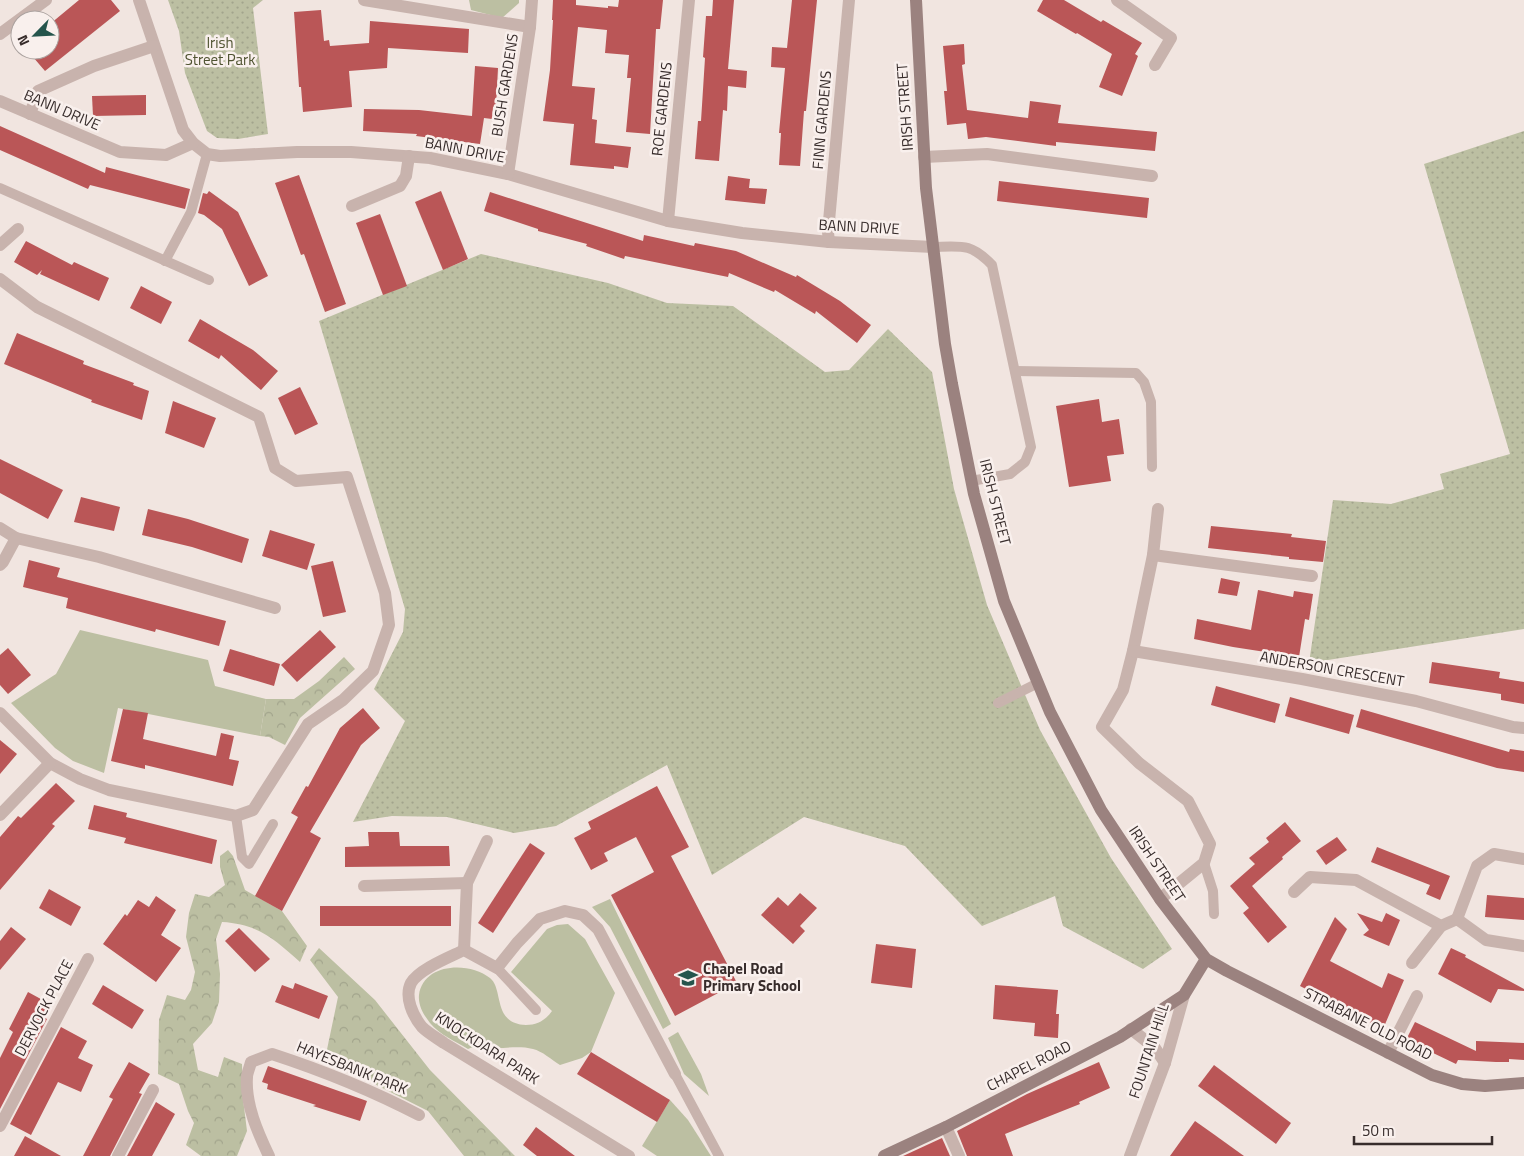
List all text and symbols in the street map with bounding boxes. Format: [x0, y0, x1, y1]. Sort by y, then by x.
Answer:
north arrow [10, 10, 60, 60]
park label: Irish Street Park [185, 31, 255, 71]
text: N [11, 32, 34, 49]
street label: BUSH GARDENS [485, 32, 524, 138]
street label: ROE GARDENS [645, 61, 678, 157]
street label: IRISH STREET [890, 62, 919, 152]
street label: FINN GARDENS [806, 70, 837, 170]
street label: BANN DRIVE [20, 83, 104, 136]
street label: BANN DRIVE [423, 130, 507, 169]
street label: BANN DRIVE [818, 213, 900, 240]
street label: IRISH STREET [974, 456, 1017, 547]
street label: ANDERSON CRESCENT [1258, 645, 1406, 693]
street label: IRISH STREET [1123, 821, 1192, 907]
street label: DERVOCK PLACE [8, 955, 79, 1060]
place label: Chapel Road Primary School [703, 957, 801, 997]
school or university icon: Chapel Road Primary School [677, 967, 699, 989]
street label: STRABANE OLD ROAD [1300, 981, 1436, 1066]
street label: FOUNTAIN HILL [1122, 1000, 1175, 1101]
street label: KNOCKDARA PARK [431, 1005, 544, 1090]
street label: CHAPEL ROAD [982, 1034, 1075, 1097]
street label: HAYESBANK PARK [293, 1035, 412, 1100]
scale bar [1354, 1114, 1492, 1146]
text: 50 m [1362, 1119, 1395, 1142]

